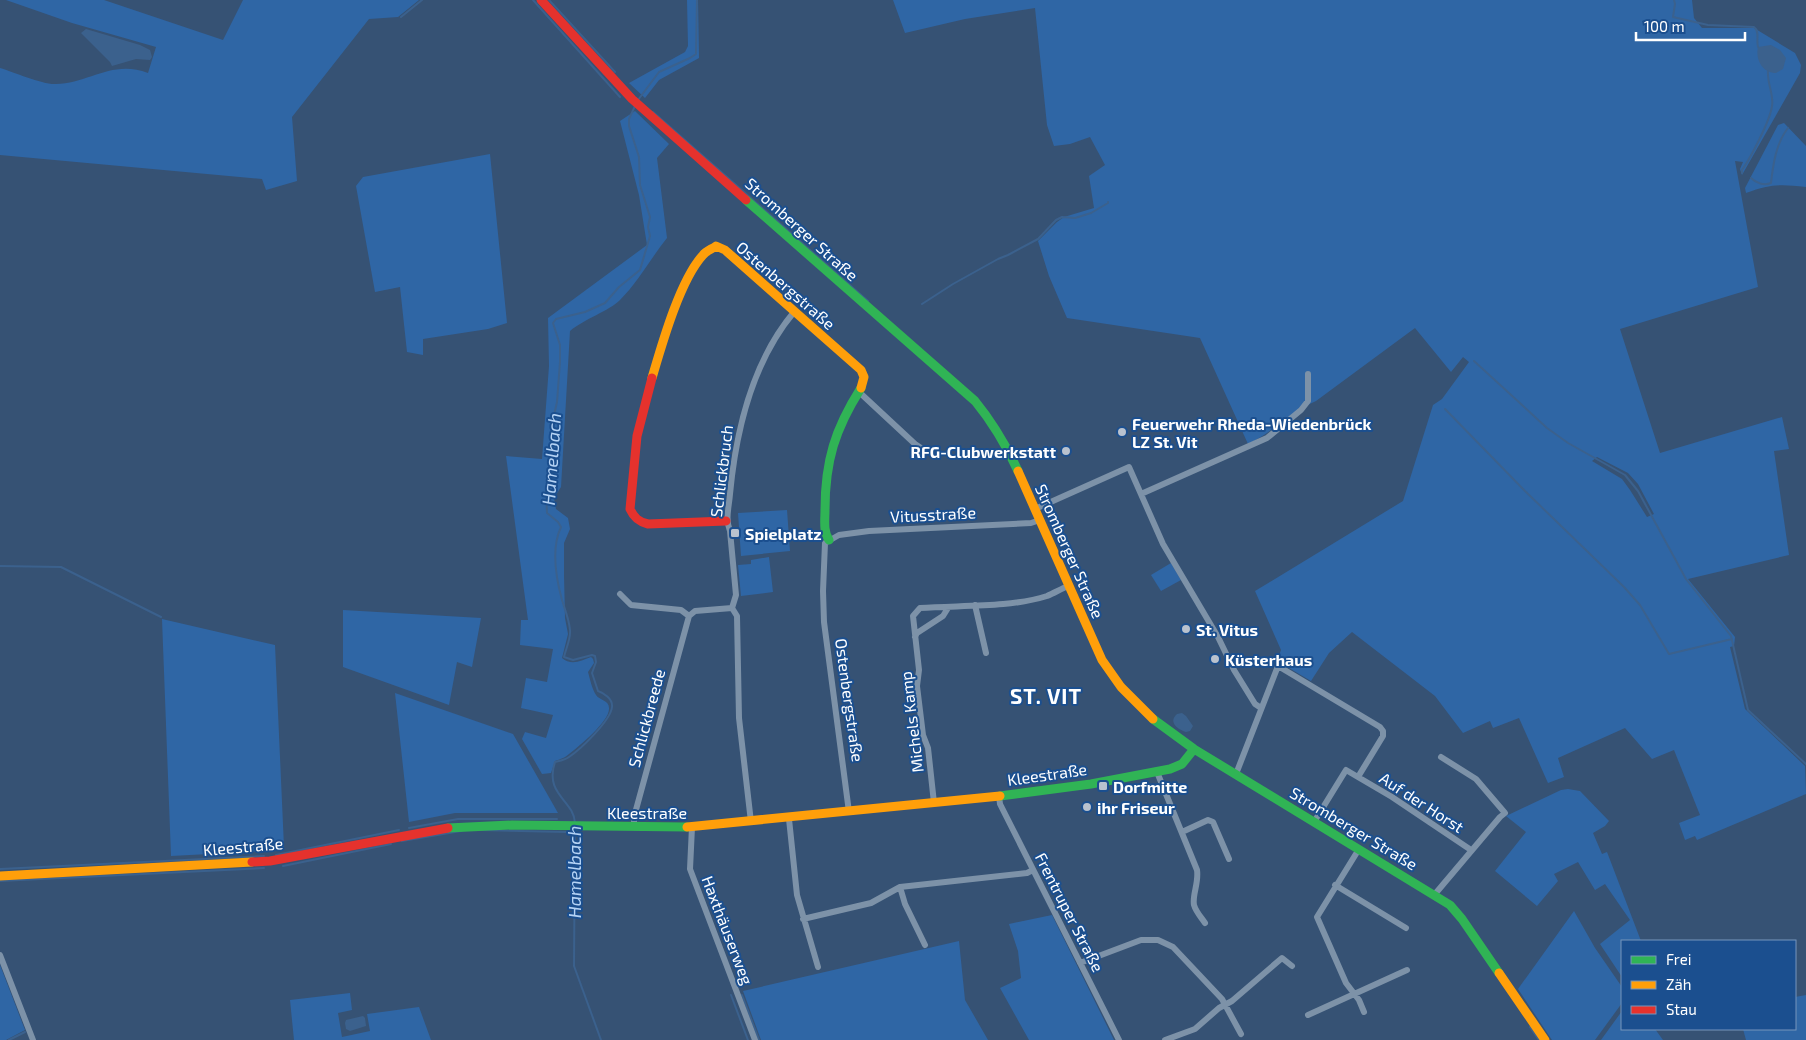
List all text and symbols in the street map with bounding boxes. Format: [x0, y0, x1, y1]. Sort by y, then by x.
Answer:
scale bar [1636, 10, 1745, 42]
text: 100 m [1644, 17, 1685, 35]
street label: Stromberger Straße [742, 173, 862, 285]
street label: Ostenbergstraße [733, 237, 839, 333]
water label: Hamelbach [537, 412, 565, 506]
place label: Feuerwehr Rheda-Wiedenbrück LZ St. Vit [1132, 414, 1372, 451]
street label: Schlickbruch [706, 424, 736, 518]
marker: Feuerwehr Rheda-Wiedenbrück LZ St. Vit [1116, 426, 1128, 438]
place label: RFG-Clubwerkstatt [911, 442, 1056, 461]
marker: RFG-Clubwerkstatt [1060, 445, 1072, 457]
street label: Stromberger Straße [1032, 481, 1108, 621]
street label: Vitusstraße [890, 502, 976, 526]
place label: Spielplatz [745, 524, 822, 543]
marker: Spielplatz [729, 527, 741, 539]
place label: St. Vitus [1196, 620, 1258, 639]
marker: St. Vitus [1180, 623, 1192, 635]
street label: Ostenbergstraße [832, 637, 868, 763]
place label: Küsterhaus [1225, 650, 1312, 669]
marker: Küsterhaus [1209, 653, 1221, 665]
street label: Schlickbreede [624, 667, 668, 769]
street label: Michels Kamp [895, 670, 927, 774]
district label: ST. VIT [1010, 683, 1082, 708]
street label: Kleestraße [1006, 759, 1088, 789]
street label: Auf der Horst [1376, 768, 1468, 836]
place label: Dorfmitte [1113, 777, 1187, 796]
marker: Dorfmitte [1097, 780, 1109, 792]
street label: Stromberger Straße [1287, 783, 1421, 873]
place label: ihr Friseur [1097, 798, 1175, 817]
marker: ihr Friseur [1081, 801, 1093, 813]
street label: Kleestraße [607, 803, 687, 822]
water label: Hamelbach [563, 826, 585, 918]
street label: Kleestraße [202, 833, 284, 859]
street label: Frentruper Straße [1032, 849, 1108, 975]
street label: Haxthäuserweg [699, 873, 758, 987]
legend [1621, 940, 1796, 1030]
text: Frei [1666, 950, 1691, 968]
text: Zäh [1666, 975, 1691, 993]
text: Stau [1666, 1000, 1697, 1018]

